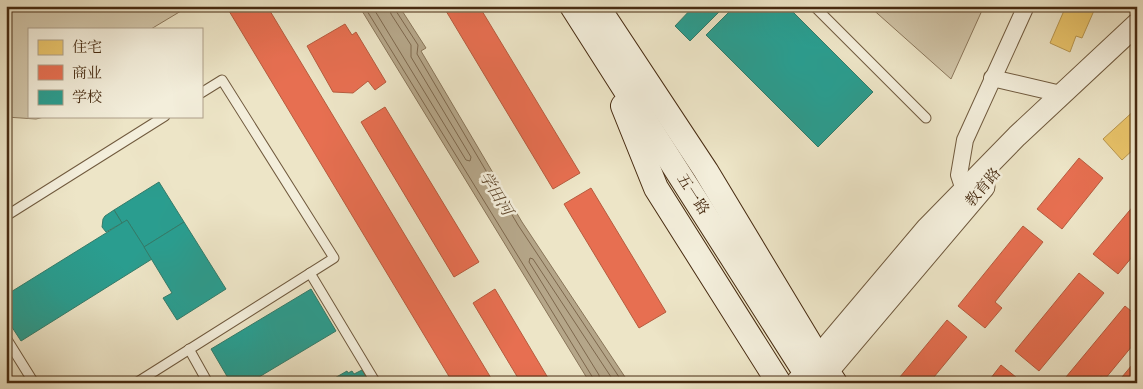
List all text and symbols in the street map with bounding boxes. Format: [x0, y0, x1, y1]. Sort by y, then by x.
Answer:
legend [28, 28, 202, 118]
text: 住宅 [72, 38, 102, 59]
text: 商业 [72, 64, 102, 85]
text: 学校 [72, 88, 102, 109]
street label: 教育路 [961, 164, 1007, 212]
water label: 学田河 [473, 168, 519, 223]
street label: 五一路 [671, 170, 713, 220]

